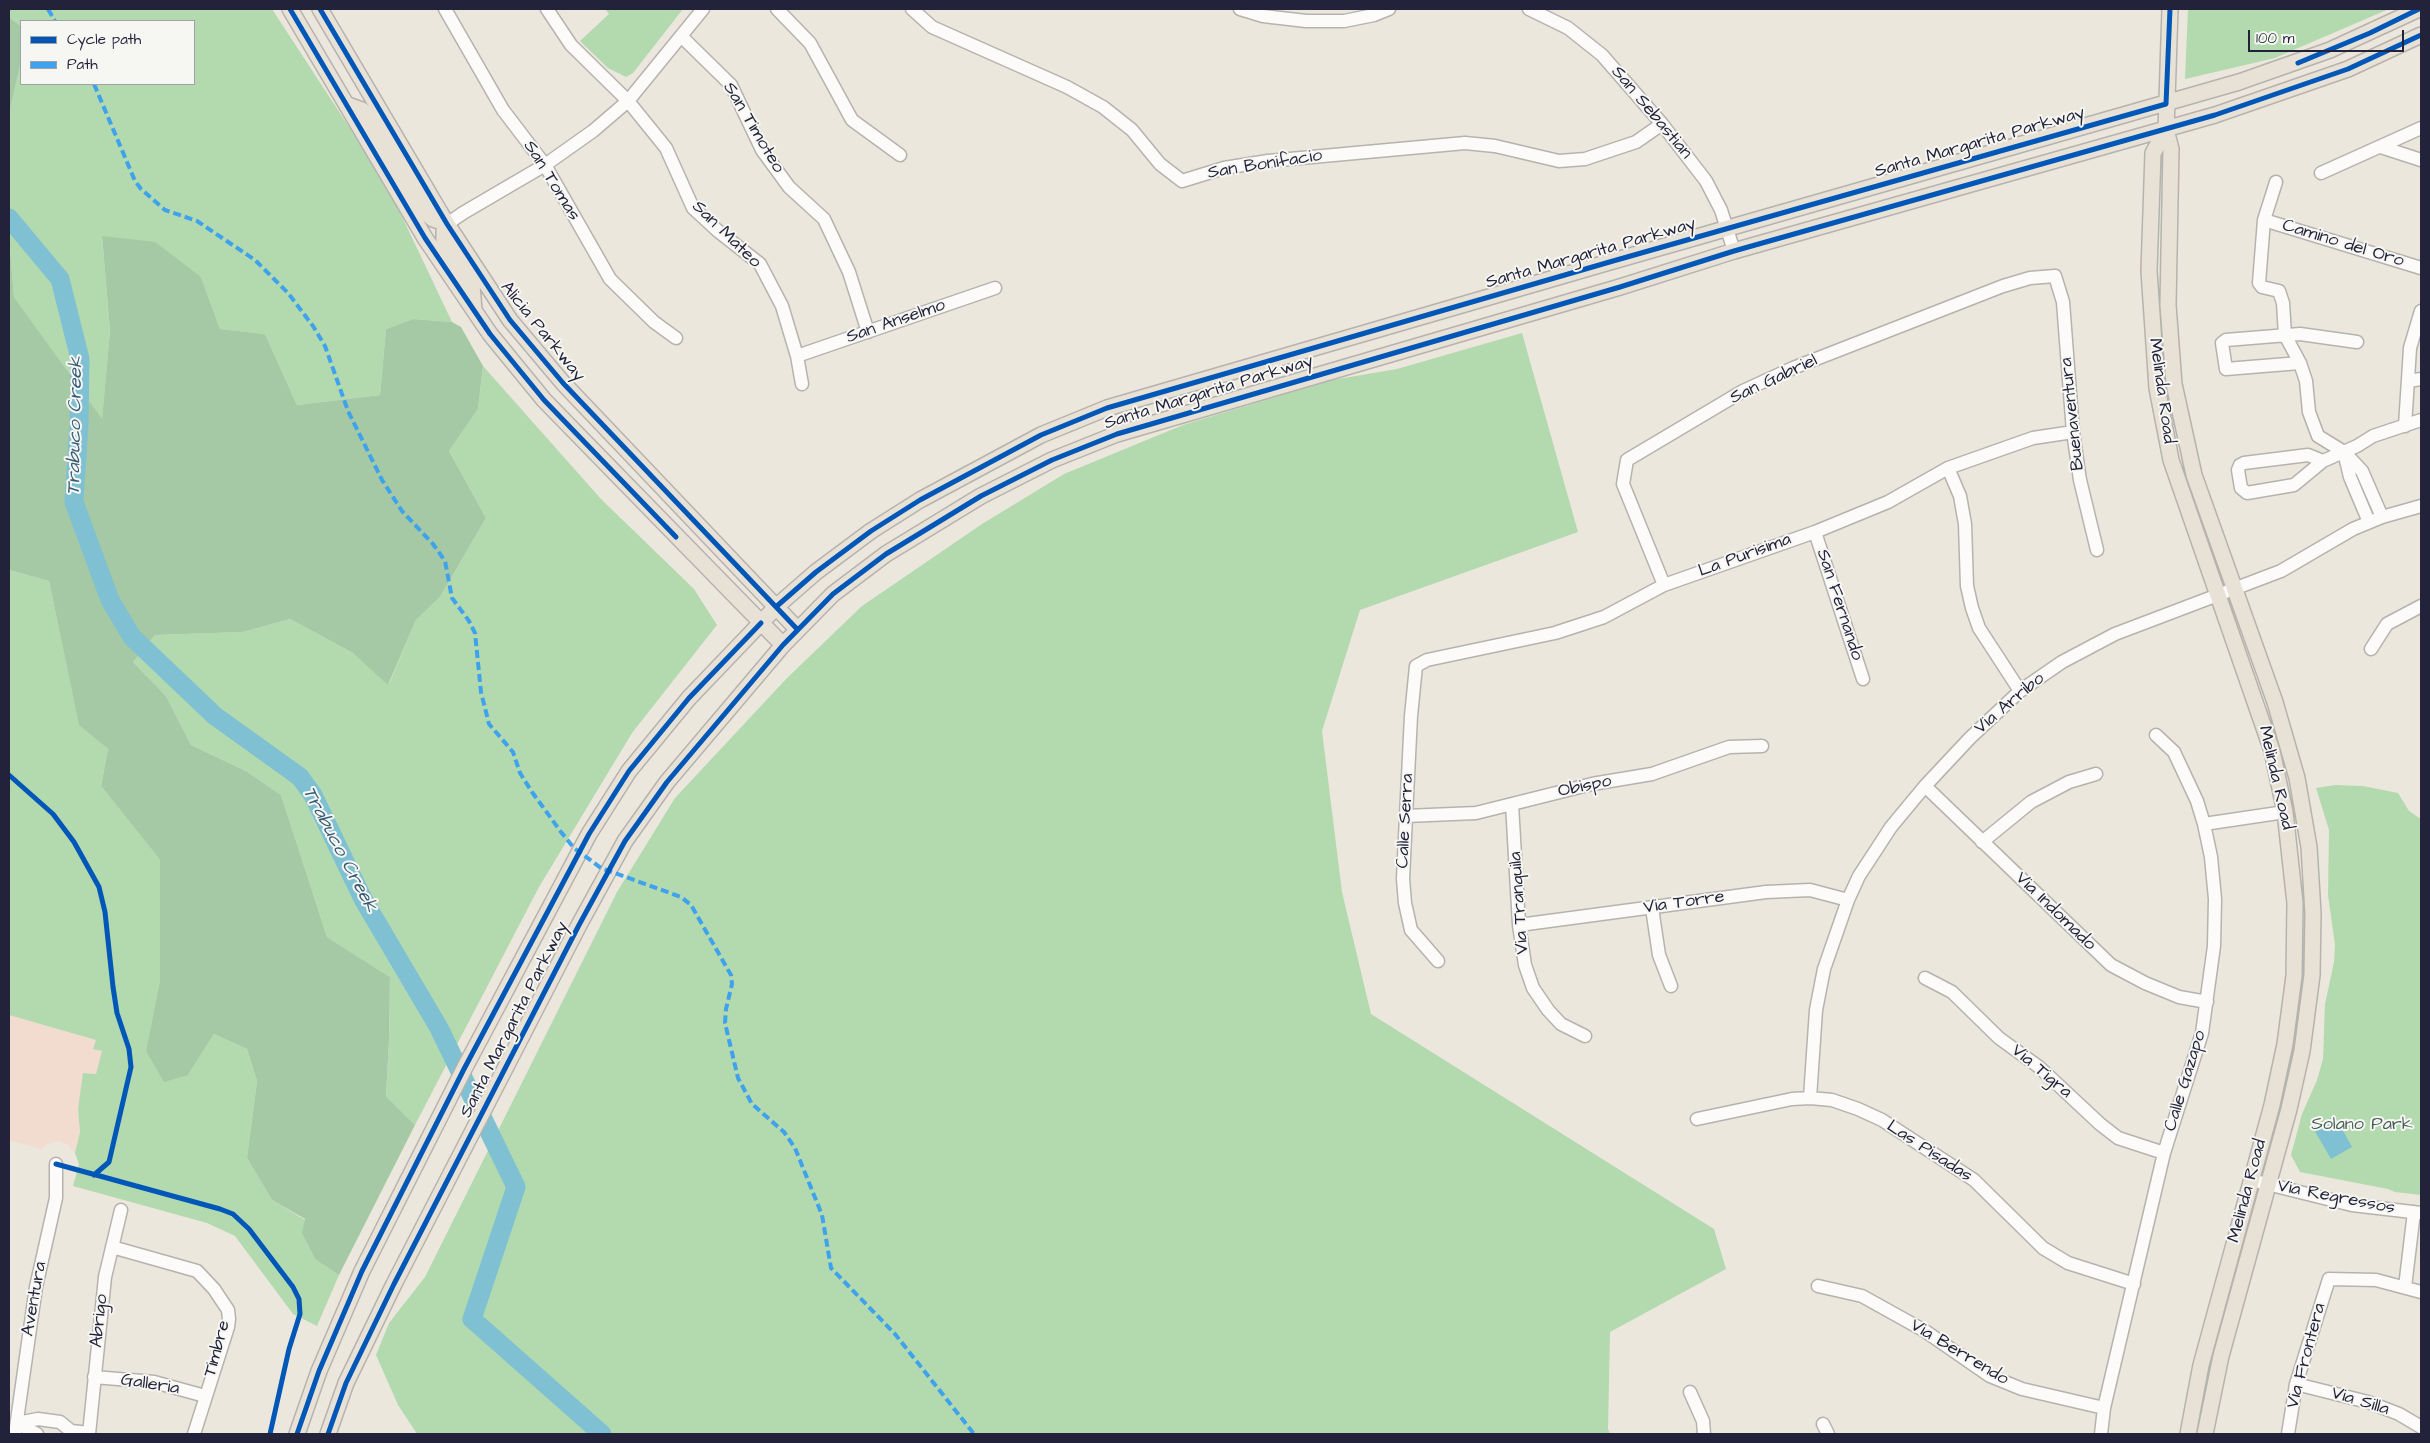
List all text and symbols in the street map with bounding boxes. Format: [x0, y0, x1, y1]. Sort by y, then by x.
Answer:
legend [20, 20, 195, 85]
scale bar [2250, 20, 2406, 52]
text: 100 m [2256, 28, 2295, 49]
text: Cycle path [67, 29, 141, 50]
text: Path [67, 54, 98, 75]
street label: San Sebastian [1606, 62, 1696, 164]
street label: San Timoteo [717, 79, 789, 177]
street label: Santa Margarita Parkway [1873, 103, 2087, 183]
street label: San Tomas [518, 137, 584, 225]
street label: San Bonifacio [1206, 145, 1324, 185]
street label: San Mateo [687, 197, 765, 273]
street label: Santa Margarita Parkway [1484, 214, 1698, 294]
street label: Camino del Oro [2280, 215, 2406, 273]
street label: Alicia Parkway [495, 277, 589, 387]
street label: San Anselmo [844, 295, 948, 349]
street label: Melinda Road [2143, 337, 2179, 445]
street label: San Gabriel [1727, 350, 1821, 410]
street label: Santa Margarita Parkway [1102, 351, 1316, 435]
water label: Trabuco Creek [63, 356, 89, 496]
street label: Buenaventura [2056, 356, 2090, 472]
street label: La Purisima [1696, 529, 1794, 583]
street label: San Fernando [1811, 547, 1867, 663]
street label: Via Arribo [1971, 668, 2049, 740]
street label: Melinda Road [2253, 724, 2297, 832]
street label: Obispo [1556, 771, 1614, 803]
street label: Calle Serra [1393, 773, 1419, 869]
water label: Trabuco Creek [296, 783, 382, 917]
street label: Via Tranquila [1506, 851, 1534, 955]
street label: Via Indomado [2010, 868, 2100, 956]
street label: Via Torre [1642, 887, 1726, 919]
street label: Santa Margarita Parkway [456, 918, 574, 1122]
street label: Calle Gazapo [2160, 1028, 2212, 1134]
street label: Via Tigra [2006, 1040, 2076, 1104]
park label: Solano Park [2311, 1114, 2413, 1136]
street label: Las Pisadas [1882, 1116, 1976, 1188]
street label: Melinda Road [2224, 1137, 2272, 1245]
street label: Via Regressos [2275, 1176, 2397, 1220]
street label: Aventura [18, 1260, 52, 1338]
street label: Abrigo [86, 1293, 114, 1349]
street label: Via Frontera [2283, 1301, 2331, 1411]
street label: Via Berrendo [1906, 1315, 2012, 1391]
street label: Timbre [200, 1318, 236, 1380]
street label: Galleria [119, 1370, 181, 1400]
street label: Via Silla [2328, 1383, 2392, 1421]

